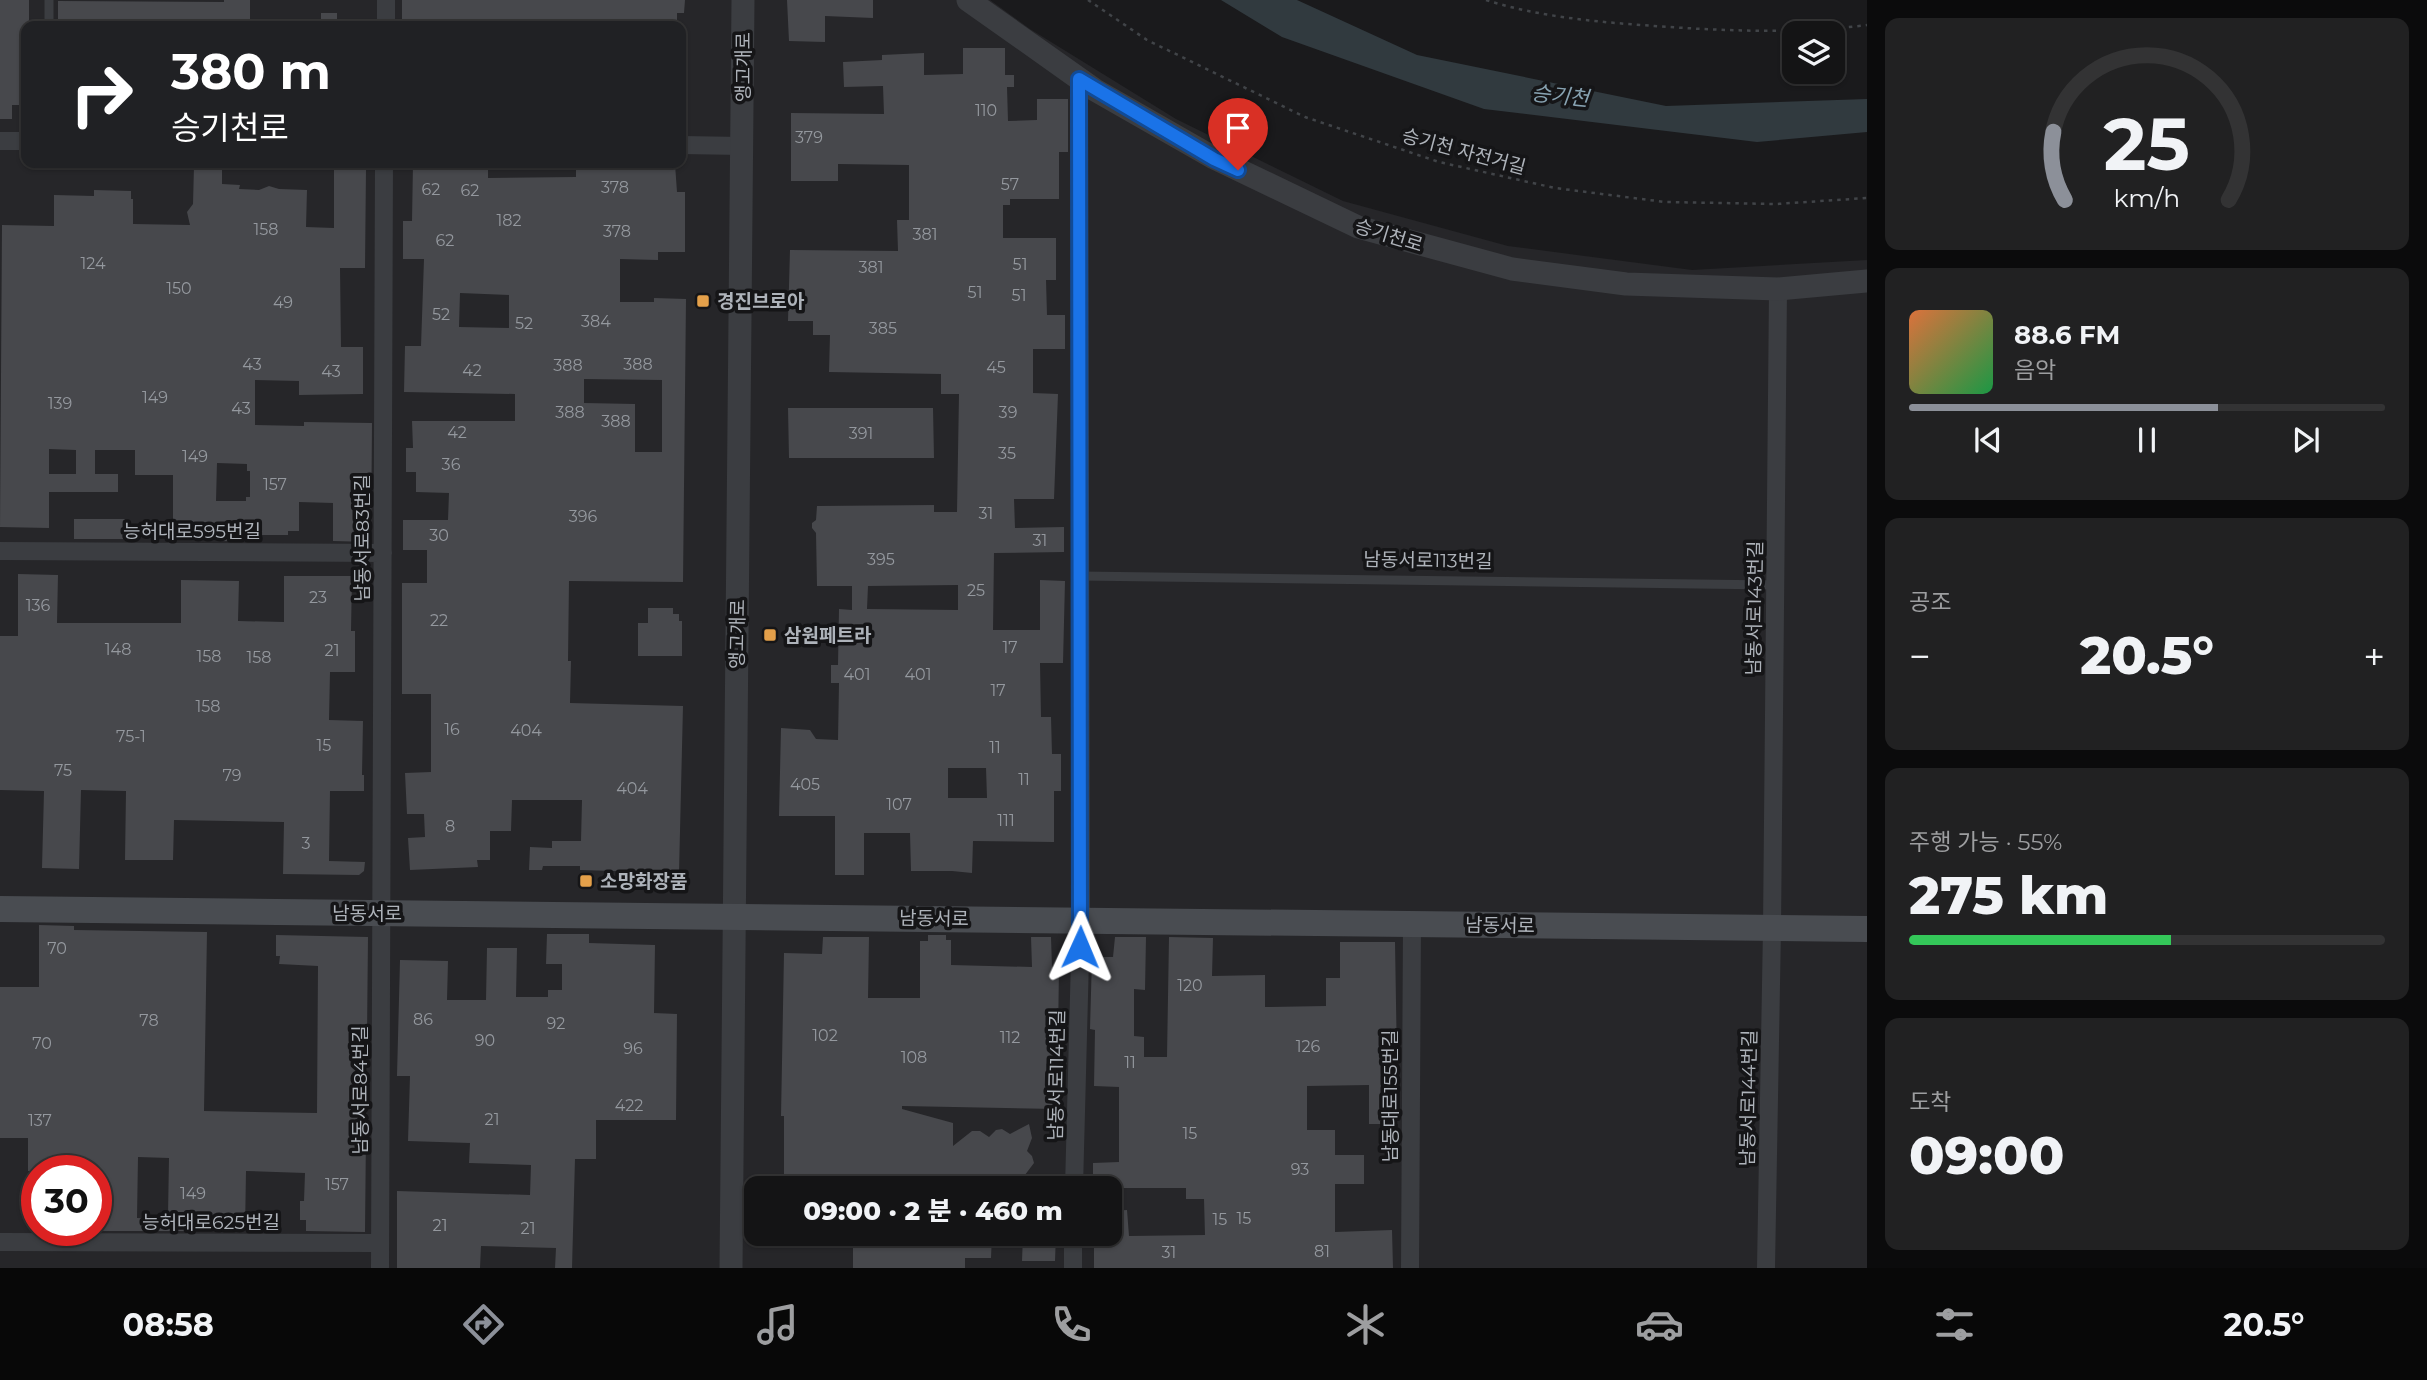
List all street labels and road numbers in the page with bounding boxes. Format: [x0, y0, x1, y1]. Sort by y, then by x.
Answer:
street label: 앵고개로 [732, 32, 755, 102]
street label: 승기천 자전거길 [1399, 124, 1528, 179]
street label: 승기천로 [1352, 214, 1426, 257]
street label: 남동서로83번길 [351, 474, 374, 602]
street label: 능허대로595번길 [123, 520, 261, 543]
street label: 남동서로143번길 [1742, 540, 1767, 676]
street label: 남동서로113번길 [1363, 548, 1493, 573]
street label: 앵고개로 [725, 599, 750, 669]
street label: 남동서로 [332, 902, 402, 925]
street label: 남동서로 [899, 906, 969, 931]
street label: 남동서로 [1465, 913, 1535, 938]
street label: 남동서로114번길 [1044, 1009, 1069, 1141]
street label: 남동서로84번길 [349, 1025, 372, 1155]
street label: 남동대로155번길 [1379, 1029, 1402, 1163]
street label: 남동서로144번길 [1736, 1029, 1761, 1167]
street label: 능허대로625번길 [142, 1211, 280, 1234]

